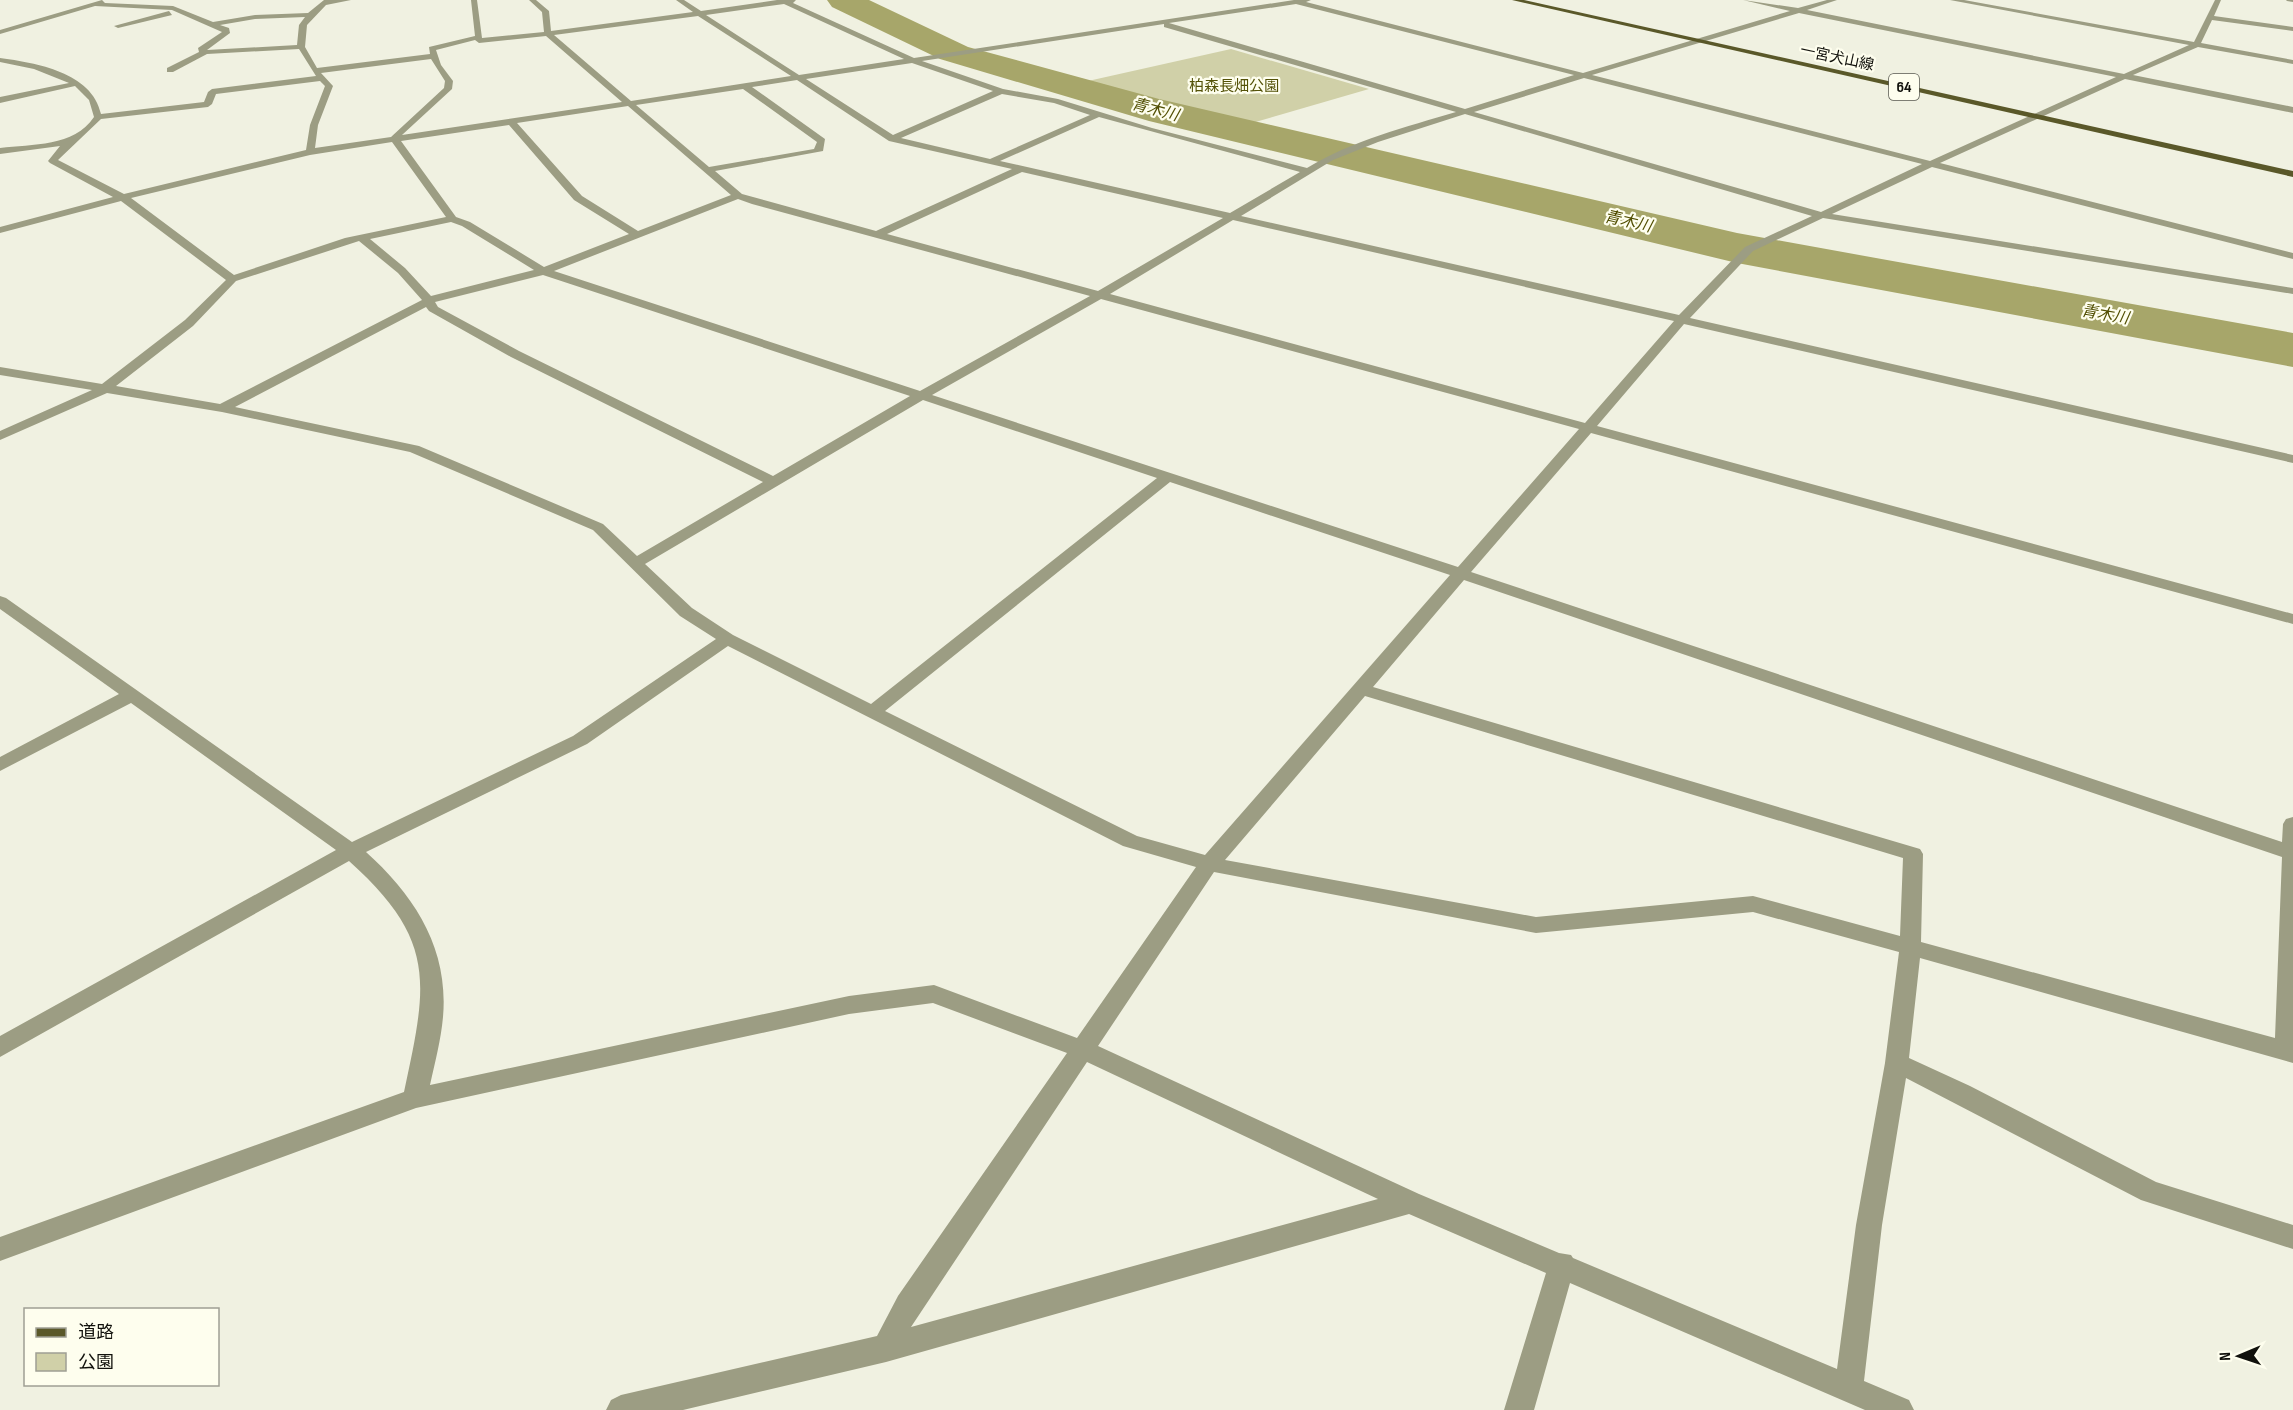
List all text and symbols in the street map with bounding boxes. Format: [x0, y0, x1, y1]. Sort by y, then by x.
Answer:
street label: 一宮犬山線 [1798, 41, 1876, 75]
road number: 64 [1889, 74, 1919, 100]
park label: 柏森長畑公園 [1189, 77, 1279, 96]
water label: 青木川 [1129, 95, 1183, 126]
water label: 青木川 [1602, 207, 1655, 237]
water label: 青木川 [2080, 301, 2132, 329]
legend [24, 1308, 219, 1386]
text: 道路 [78, 1322, 114, 1343]
north arrow [2209, 1326, 2269, 1386]
text: 公園 [78, 1352, 114, 1373]
text: N [2216, 1352, 2235, 1361]

